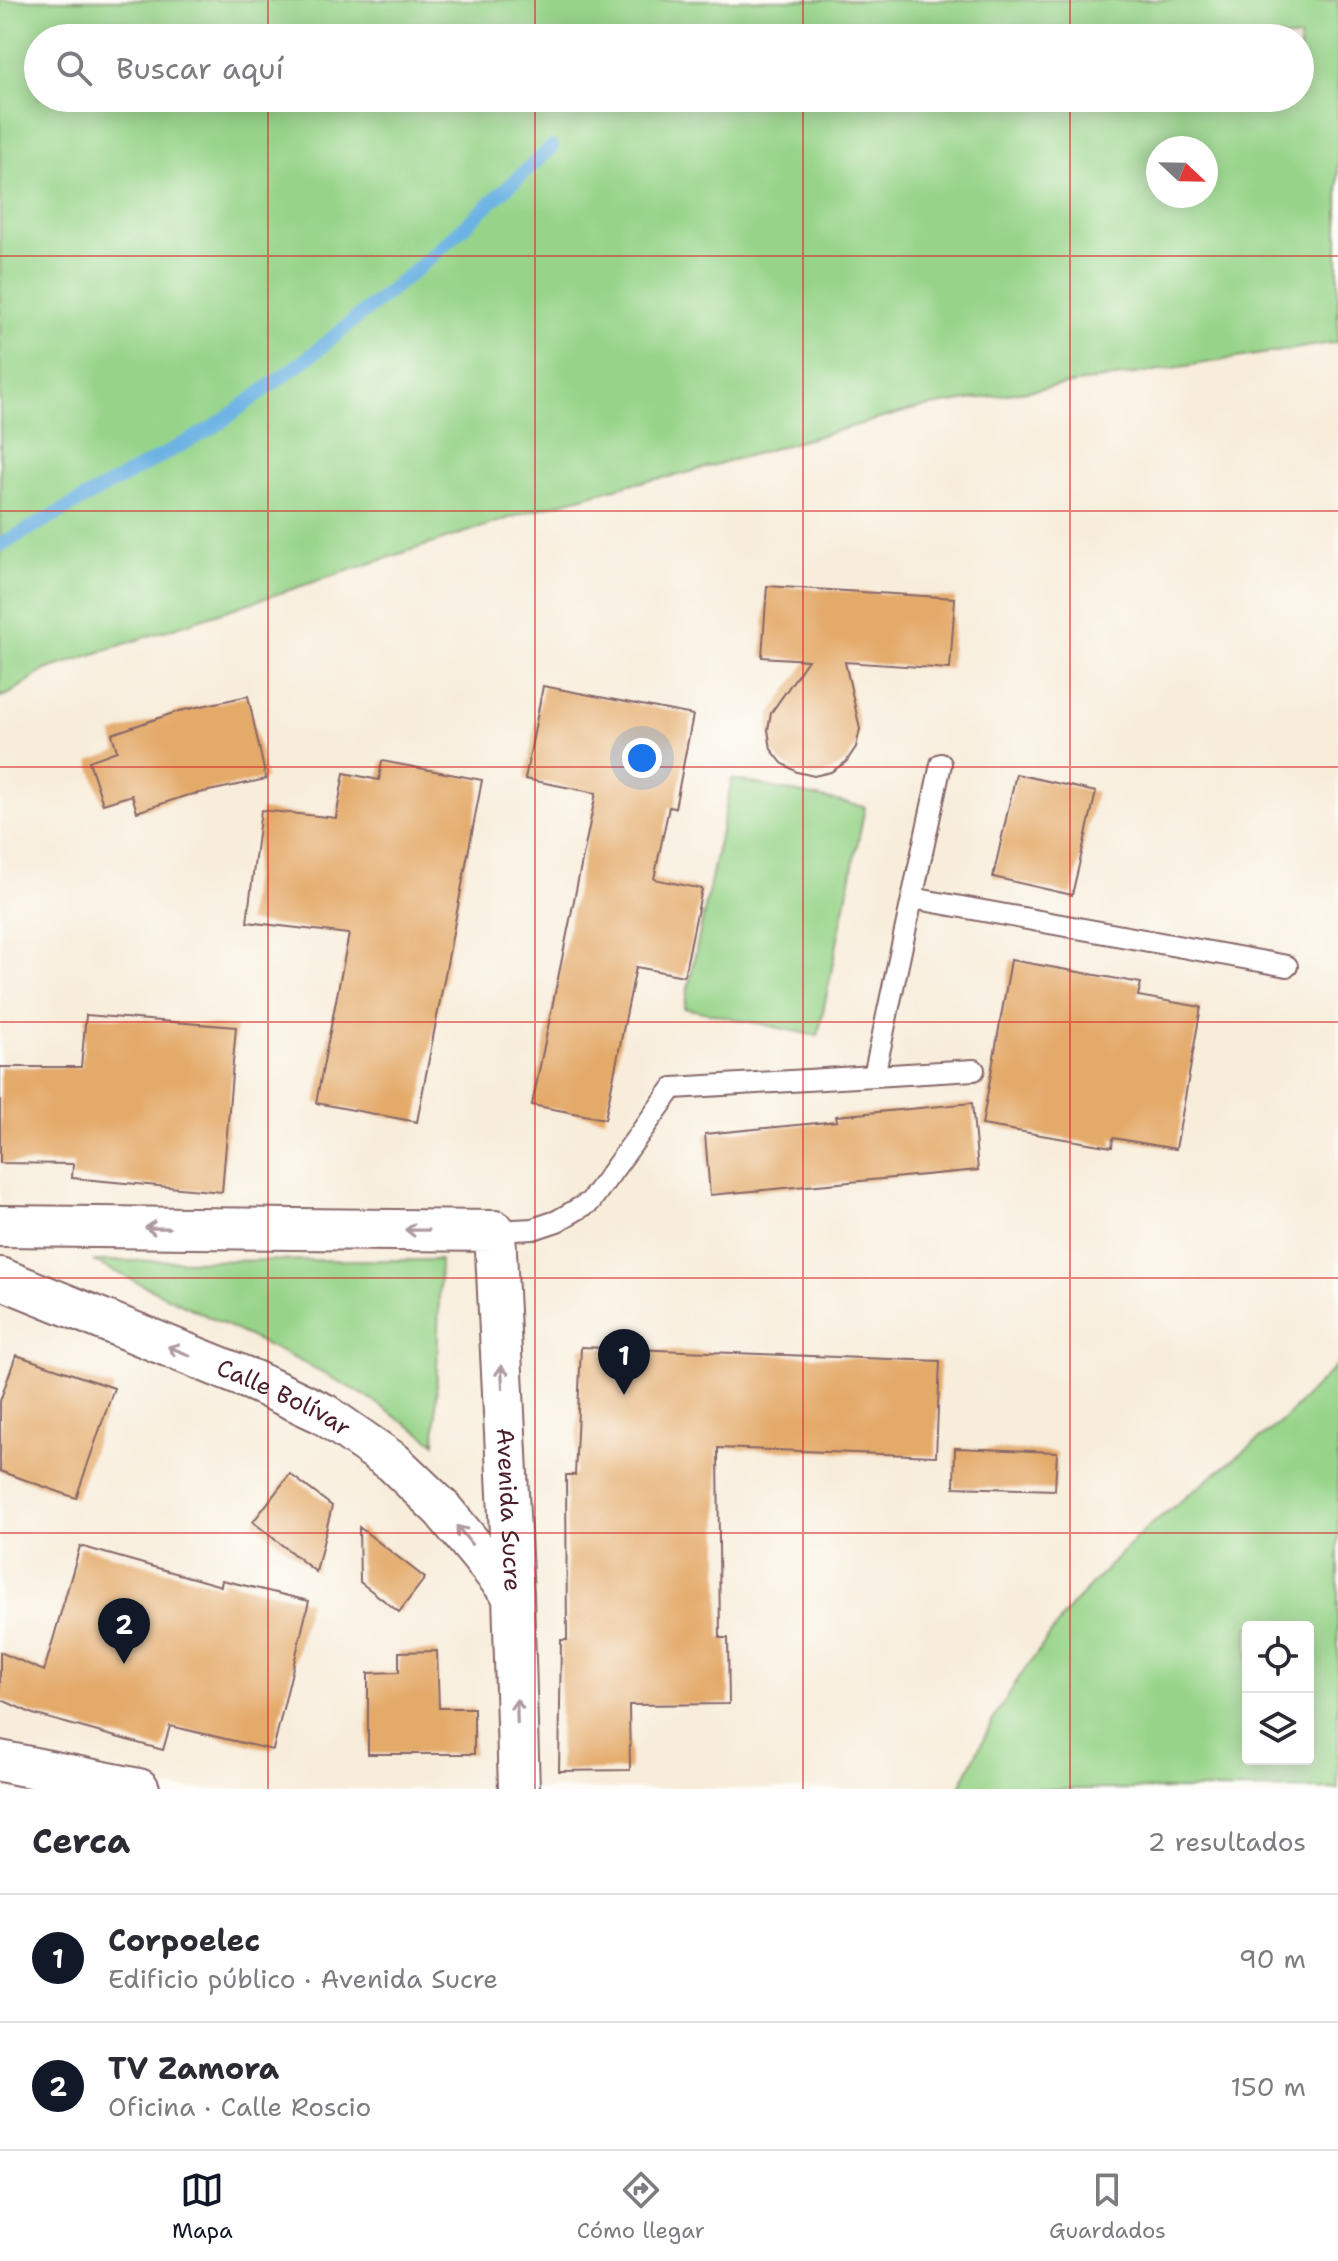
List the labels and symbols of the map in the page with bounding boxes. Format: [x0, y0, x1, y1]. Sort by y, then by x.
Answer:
north arrow [1146, 136, 1218, 208]
your location [622, 738, 662, 778]
one-way arrow [144, 1220, 171, 1236]
one-way arrow [404, 1222, 431, 1238]
pin: 1 [598, 1329, 650, 1395]
one-way arrow [167, 1342, 192, 1357]
street label: Calle Bolívar [212, 1352, 357, 1444]
one-way arrow [495, 1364, 510, 1391]
street label: Avenida Sucre [489, 1427, 529, 1592]
one-way arrow [455, 1525, 472, 1546]
pin: 2 [98, 1598, 150, 1664]
one-way arrow [510, 1698, 525, 1725]

